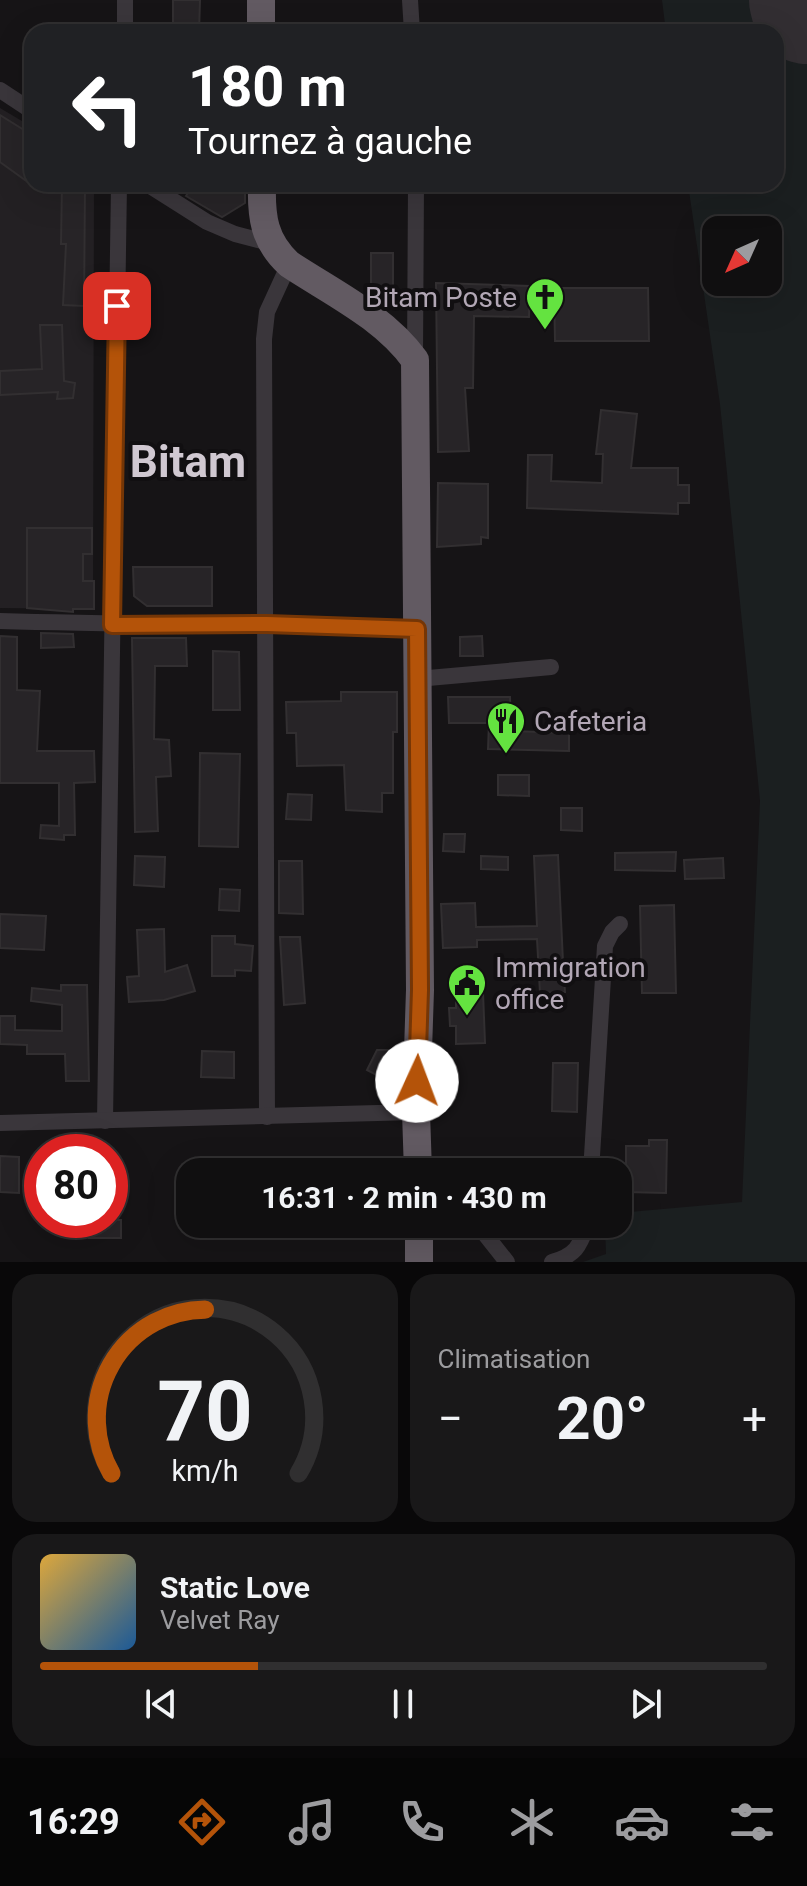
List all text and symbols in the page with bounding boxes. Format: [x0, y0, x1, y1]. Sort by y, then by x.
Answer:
text: 180 m [188, 54, 347, 120]
icon: left [56, 56, 160, 160]
text: Tournez à gauche [188, 121, 472, 163]
north arrow [702, 216, 782, 296]
map controls [702, 216, 782, 296]
pin [83, 272, 151, 340]
church icon: Bitam Poste [524, 276, 566, 331]
place label: Bitam Poste [365, 281, 517, 314]
icon: arrive [95, 284, 139, 328]
district label: Bitam [130, 436, 246, 488]
restaurant icon: Cafeteria [485, 700, 527, 755]
place label: Cafeteria [534, 705, 647, 738]
place label: Immigration office [495, 951, 646, 1016]
public building icon: Immigration office [446, 962, 488, 1017]
position arrow [375, 1039, 459, 1123]
speed limit sign: 80 [24, 1134, 128, 1238]
text: 16:31 · 2 min · 430 m [261, 1180, 547, 1215]
text: Climatisation [438, 1344, 590, 1374]
text: 70 [157, 1363, 252, 1460]
text: 20° [556, 1383, 648, 1454]
text: − [438, 1393, 463, 1445]
text: + [742, 1393, 767, 1445]
text: km/h [171, 1454, 238, 1488]
text: Static Love [160, 1570, 310, 1605]
text: Velvet Ray [160, 1605, 280, 1635]
icon: previous [139, 1682, 183, 1726]
icon: pause [381, 1682, 425, 1726]
icon: next [624, 1682, 668, 1726]
icon: directions [174, 1794, 230, 1850]
icon: music [284, 1794, 340, 1850]
icon: phone [394, 1794, 450, 1850]
icon: climate [504, 1794, 560, 1850]
icon: car [614, 1794, 670, 1850]
icon: filters [724, 1794, 780, 1850]
text: 16:29 [27, 1801, 120, 1843]

